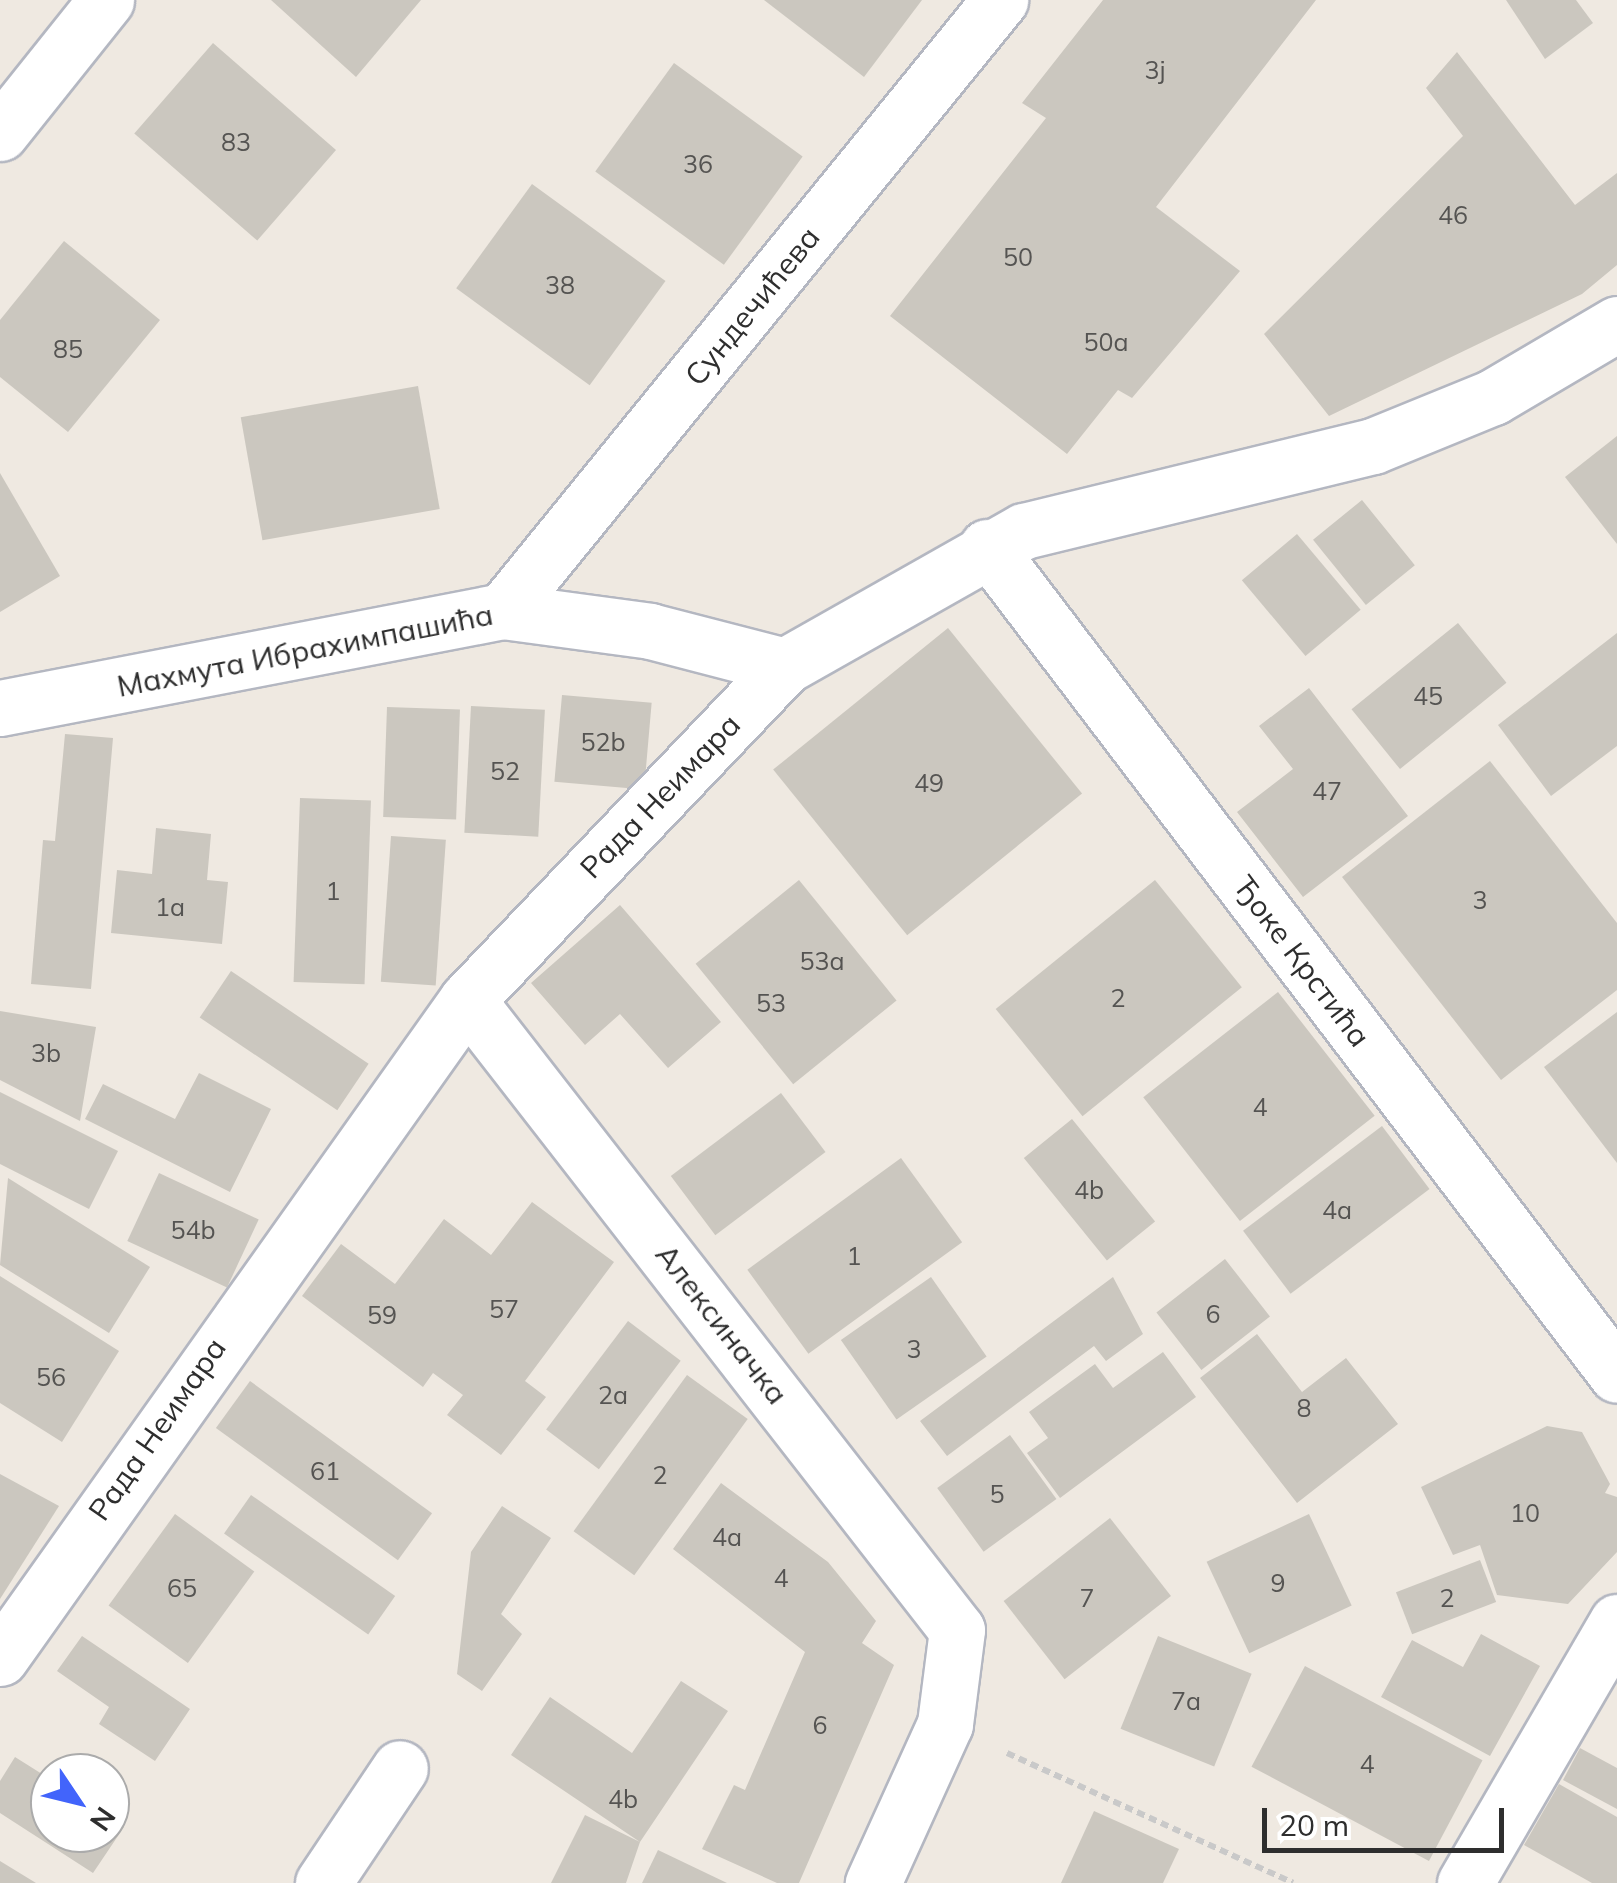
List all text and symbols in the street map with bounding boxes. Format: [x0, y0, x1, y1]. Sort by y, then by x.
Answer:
house number: 3j [1145, 55, 1165, 85]
house number: 83 [221, 127, 251, 157]
house number: 36 [683, 149, 713, 179]
house number: 46 [1438, 200, 1468, 230]
street label: Сундечићева [677, 220, 827, 392]
house number: 50 [1003, 242, 1033, 272]
house number: 38 [545, 270, 575, 300]
house number: 50a [1084, 327, 1128, 357]
house number: 85 [53, 334, 83, 364]
street label: Махмута Ибрахимпашића [114, 596, 496, 704]
house number: 45 [1413, 681, 1443, 711]
street label: Рада Неимара [573, 706, 747, 886]
house number: 52b [581, 727, 625, 757]
house number: 52 [490, 756, 520, 786]
house number: 49 [914, 768, 944, 798]
house number: 47 [1312, 776, 1342, 806]
street label: Ђоке Крстића [1226, 869, 1378, 1053]
house number: 1 [326, 876, 340, 906]
house number: 3 [1473, 885, 1487, 915]
house number: 1a [155, 892, 185, 922]
house number: 53a [800, 946, 844, 976]
house number: 2 [1111, 983, 1125, 1013]
house number: 53 [756, 988, 786, 1018]
house number: 3b [31, 1038, 61, 1068]
house number: 4 [1253, 1092, 1267, 1122]
house number: 4b [1074, 1175, 1104, 1205]
house number: 4a [1322, 1195, 1352, 1225]
house number: 54b [171, 1215, 215, 1245]
street label: Алексиначка [648, 1237, 796, 1411]
house number: 1 [847, 1241, 861, 1271]
house number: 57 [489, 1294, 519, 1324]
house number: 6 [1206, 1299, 1220, 1329]
house number: 59 [367, 1300, 397, 1330]
street label: Рада Неимара [81, 1331, 233, 1527]
house number: 3 [907, 1334, 921, 1364]
house number: 56 [36, 1362, 66, 1392]
house number: 2a [598, 1380, 628, 1410]
house number: 8 [1297, 1393, 1311, 1423]
house number: 61 [310, 1456, 340, 1486]
house number: 2 [653, 1460, 667, 1490]
house number: 5 [990, 1479, 1004, 1509]
house number: 10 [1510, 1498, 1540, 1528]
house number: 4a [712, 1522, 742, 1552]
house number: 4 [774, 1563, 788, 1593]
house number: 9 [1271, 1568, 1285, 1598]
house number: 65 [167, 1573, 197, 1603]
house number: 7 [1080, 1583, 1094, 1613]
house number: 2 [1440, 1583, 1454, 1613]
house number: 7a [1171, 1686, 1201, 1716]
house number: 6 [813, 1710, 827, 1740]
house number: 4 [1360, 1749, 1374, 1779]
north arrow [30, 1753, 130, 1853]
house number: 4b [608, 1784, 638, 1814]
scale bar [1267, 1788, 1510, 1850]
text: N [83, 1801, 124, 1838]
text: 20 m [1279, 1806, 1349, 1844]

